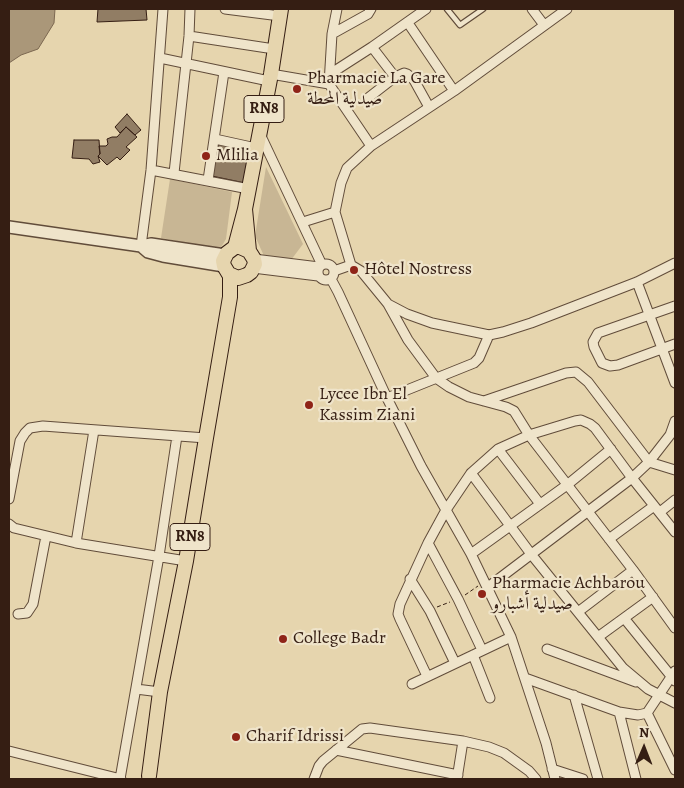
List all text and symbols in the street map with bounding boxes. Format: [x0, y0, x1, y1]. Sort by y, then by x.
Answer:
place label: Pharmacie La Gare صيدلية المحطة [307, 68, 446, 110]
marker: Pharmacie La Gare صيدلية المحطة [291, 83, 303, 95]
road number: RN8 [244, 96, 284, 122]
place label: Mlilia [216, 145, 259, 167]
marker: Mlilia [200, 150, 212, 162]
place label: Hôtel Nostress [364, 259, 472, 281]
marker: Hôtel Nostress [348, 264, 360, 276]
place label: Lycee Ibn El Kassim Ziani [319, 384, 415, 426]
marker: Lycee Ibn El Kassim Ziani [303, 399, 315, 411]
road number: RN8 [170, 524, 210, 550]
place label: Pharmacie Achbarou صيدلية أشبارو [492, 573, 645, 616]
marker: Pharmacie Achbarou صيدلية أشبارو [476, 588, 488, 600]
place label: College Badr [293, 628, 386, 650]
marker: College Badr [277, 633, 289, 645]
north arrow [619, 723, 669, 773]
text: N [639, 723, 650, 742]
place label: Charif Idrissi [246, 726, 344, 748]
marker: Charif Idrissi [230, 731, 242, 743]

